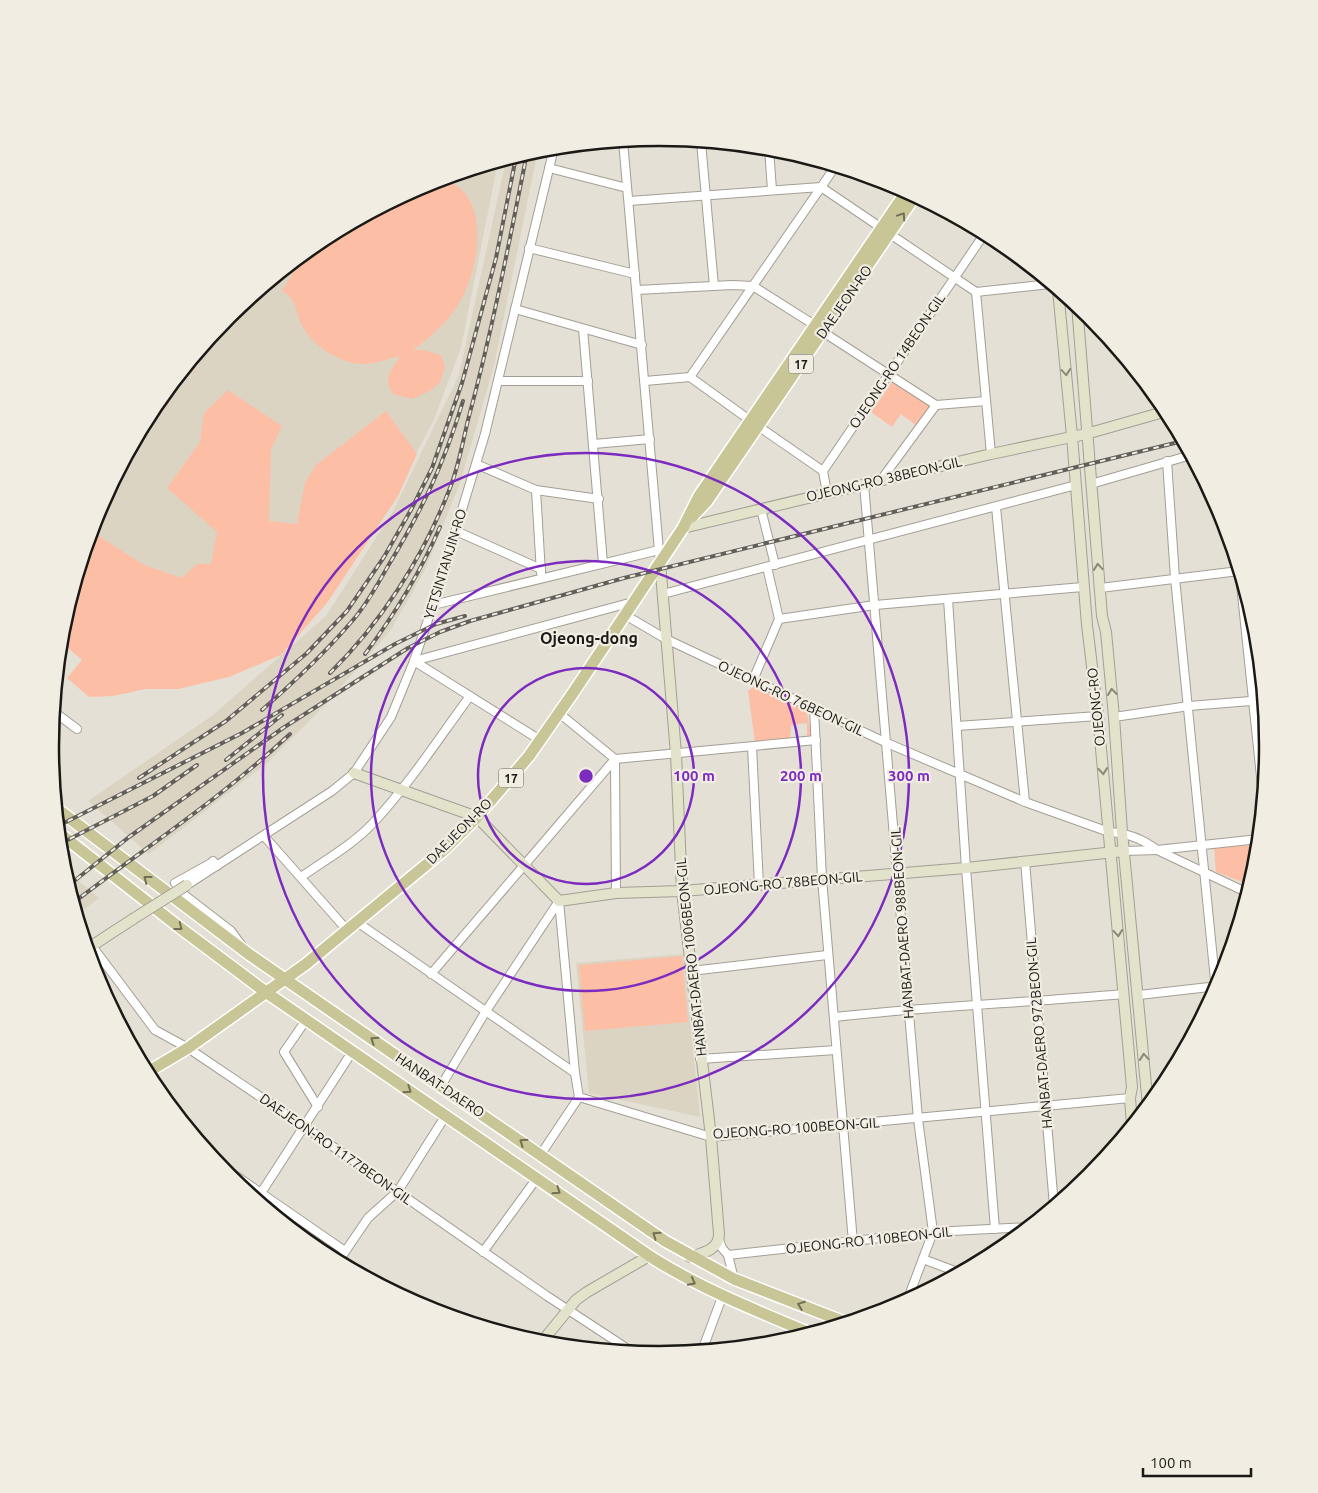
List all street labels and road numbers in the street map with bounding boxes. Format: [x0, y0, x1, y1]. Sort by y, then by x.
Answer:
street label: DAEJEON-RO [813, 262, 875, 342]
street label: OJEONG-RO 14BEON-GIL [846, 290, 948, 432]
road number: 17 [788, 354, 814, 374]
street label: OJEONG-RO 38BEON-GIL [805, 453, 963, 505]
street label: YETSINTANJIN-RO [421, 507, 469, 621]
street label: OJEONG-RO 76BEON-GIL [715, 657, 867, 739]
street label: OJEONG-RO [1084, 667, 1108, 747]
road number: 17 [498, 768, 524, 788]
street label: DAEJEON-RO [423, 795, 495, 867]
street label: HANBAT-DAERO 988BEON-GIL [887, 827, 917, 1019]
street label: HANBAT-DAERO 1006BEON-GIL [673, 857, 709, 1057]
street label: OJEONG-RO 78BEON-GIL [703, 868, 863, 898]
street label: HANBAT-DAERO 972BEON-GIL [1023, 937, 1055, 1129]
street label: HANBAT-DAERO [393, 1049, 488, 1121]
street label: DAEJEON-RO 1177BEON-GIL [257, 1090, 415, 1208]
street label: OJEONG-RO 100BEON-GIL [712, 1114, 880, 1142]
street label: OJEONG-RO 110BEON-GIL [785, 1223, 953, 1257]

